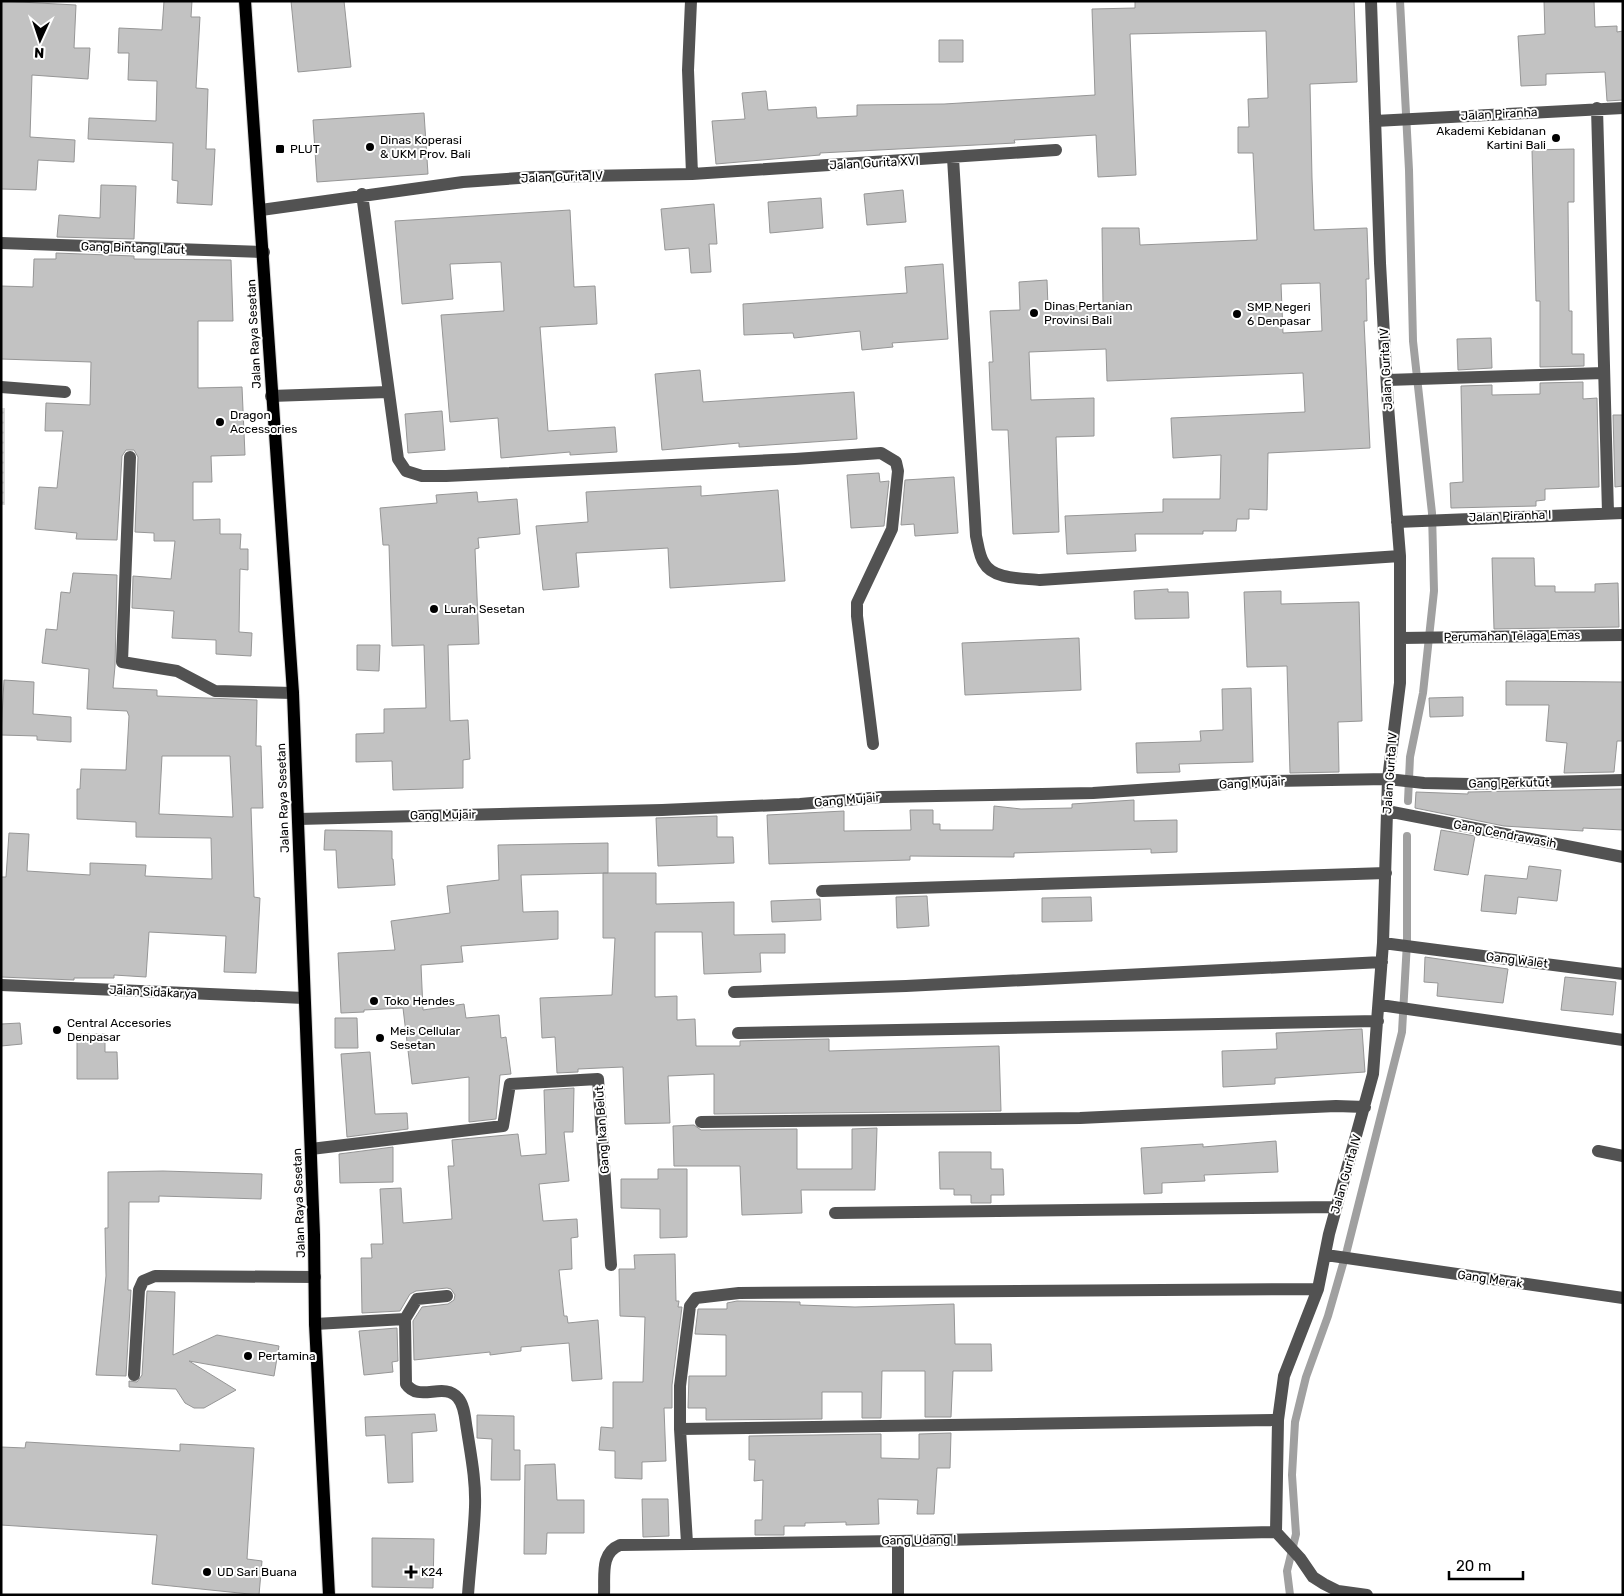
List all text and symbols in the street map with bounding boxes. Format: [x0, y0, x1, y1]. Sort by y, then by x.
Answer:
north arrow [15, 15, 65, 65]
text: N [34, 44, 45, 61]
street label: Jalan Piranha [1460, 105, 1538, 123]
place label: Akademi Kebidanan Kartini Bali [1436, 124, 1546, 152]
marker: Akademi Kebidanan Kartini Bali [1550, 132, 1562, 144]
place label: Dinas Koperasi & UKM Prov. Bali [380, 133, 471, 161]
marker: Dinas Koperasi & UKM Prov. Bali [364, 141, 376, 153]
place label: PLUT [290, 142, 320, 156]
marker: PLUT [274, 143, 286, 155]
street label: Jalan Gurita XVI [829, 154, 919, 172]
street label: Jalan Gurita IV [521, 169, 603, 185]
street label: Gang Bintang Laut [81, 239, 186, 257]
street label: Jalan Raya Sesetan [244, 279, 264, 389]
place label: Dinas Pertanian Provinsi Bali [1044, 299, 1132, 327]
place label: SMP Negeri 6 Denpasar [1247, 300, 1311, 328]
marker: Dinas Pertanian Provinsi Bali [1028, 307, 1040, 319]
marker: SMP Negeri 6 Denpasar [1231, 308, 1243, 320]
street label: Jalan Gurita IV [1377, 327, 1395, 410]
place label: Dragon Accessories [230, 408, 297, 436]
marker: Dragon Accessories [214, 416, 226, 428]
street label: Jalan Piranha I [1468, 508, 1552, 524]
place label: Lurah Sesetan [444, 602, 525, 616]
marker: Lurah Sesetan [428, 603, 440, 615]
street label: Perumahan Telaga Emas [1444, 628, 1580, 644]
street label: Jalan Gurita IV [1380, 731, 1400, 814]
street label: Jalan Raya Sesetan [274, 743, 292, 853]
street label: Gang Mujair [1219, 774, 1286, 792]
street label: Gang Perkutut [1468, 775, 1550, 791]
street label: Gang Mujair [813, 790, 881, 810]
street label: Gang Mujair [410, 807, 477, 823]
street label: Gang Cendrawasih [1452, 817, 1558, 851]
street label: Gang Walet [1485, 949, 1549, 971]
street label: Jalan Sidakarya [109, 983, 197, 1001]
place label: Toko Hendes [384, 994, 455, 1008]
marker: Toko Hendes [368, 995, 380, 1007]
place label: Central Accesories Denpasar [67, 1016, 171, 1044]
marker: Central Accesories Denpasar [51, 1024, 63, 1036]
place label: Meis Cellular Sesetan [390, 1024, 461, 1052]
marker: Meis Cellular Sesetan [374, 1032, 386, 1044]
street label: Gang Ikan Belut [592, 1085, 612, 1174]
street label: Jalan Gurita IV [1328, 1132, 1364, 1215]
street label: Jalan Raya Sesetan [290, 1148, 308, 1258]
street label: Gang Merak [1456, 1267, 1524, 1291]
place label: Pertamina [258, 1349, 316, 1363]
marker: Pertamina [242, 1350, 254, 1362]
street label: Gang Udang I [881, 1532, 957, 1548]
scale bar [1449, 1548, 1523, 1580]
text: 20 m [1456, 1557, 1491, 1575]
place label: UD Sari Buana [217, 1565, 297, 1579]
place label: K24 [421, 1565, 443, 1579]
marker: UD Sari Buana [201, 1566, 213, 1578]
marker: K24 [405, 1566, 417, 1578]

